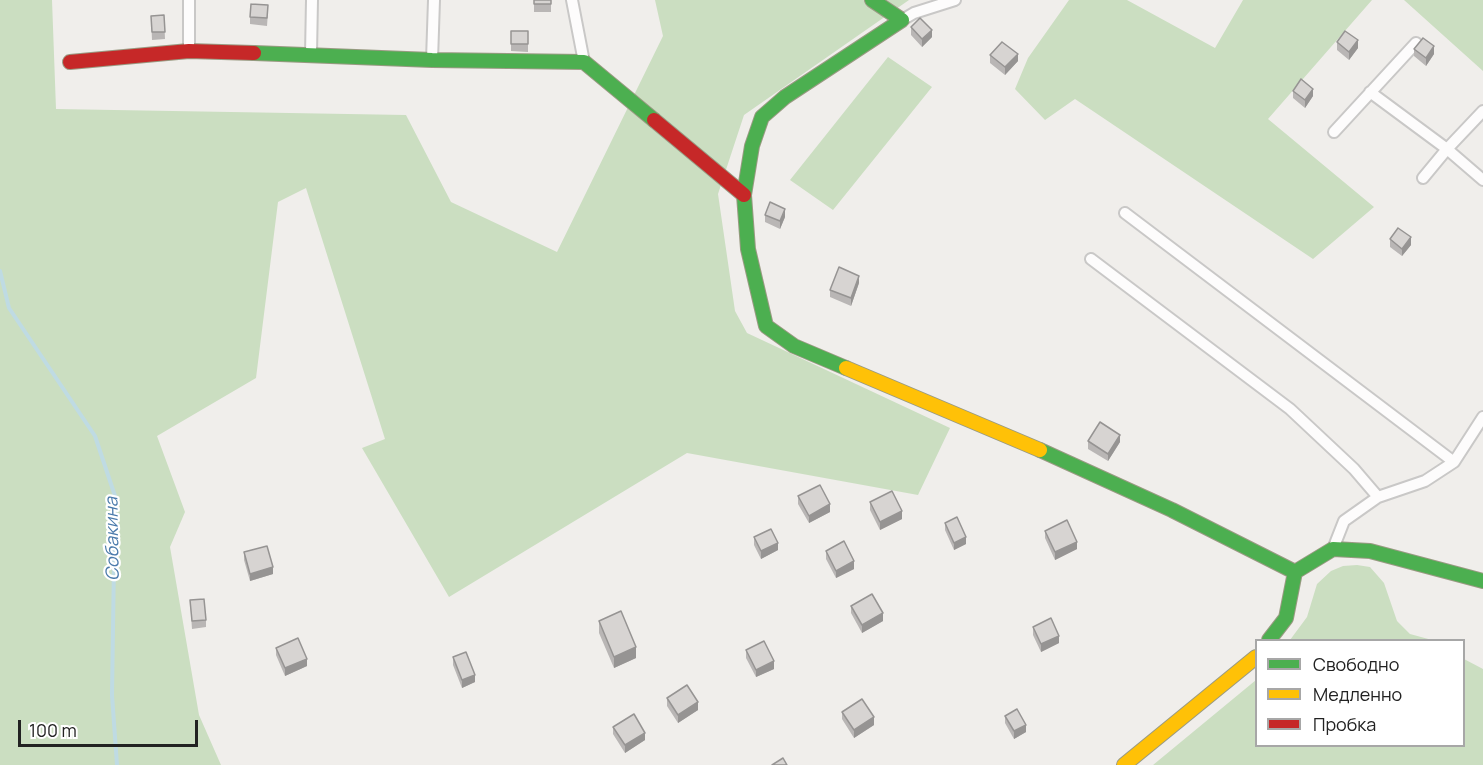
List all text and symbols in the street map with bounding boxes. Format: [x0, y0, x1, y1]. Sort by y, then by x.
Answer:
water label: Собакина [101, 497, 125, 581]
legend [1255, 639, 1465, 747]
text: Свободно [1313, 652, 1399, 676]
text: Медленно [1313, 682, 1402, 706]
scale bar [21, 708, 201, 746]
text: Пробка [1313, 712, 1376, 736]
text: 100 m [29, 718, 77, 742]

